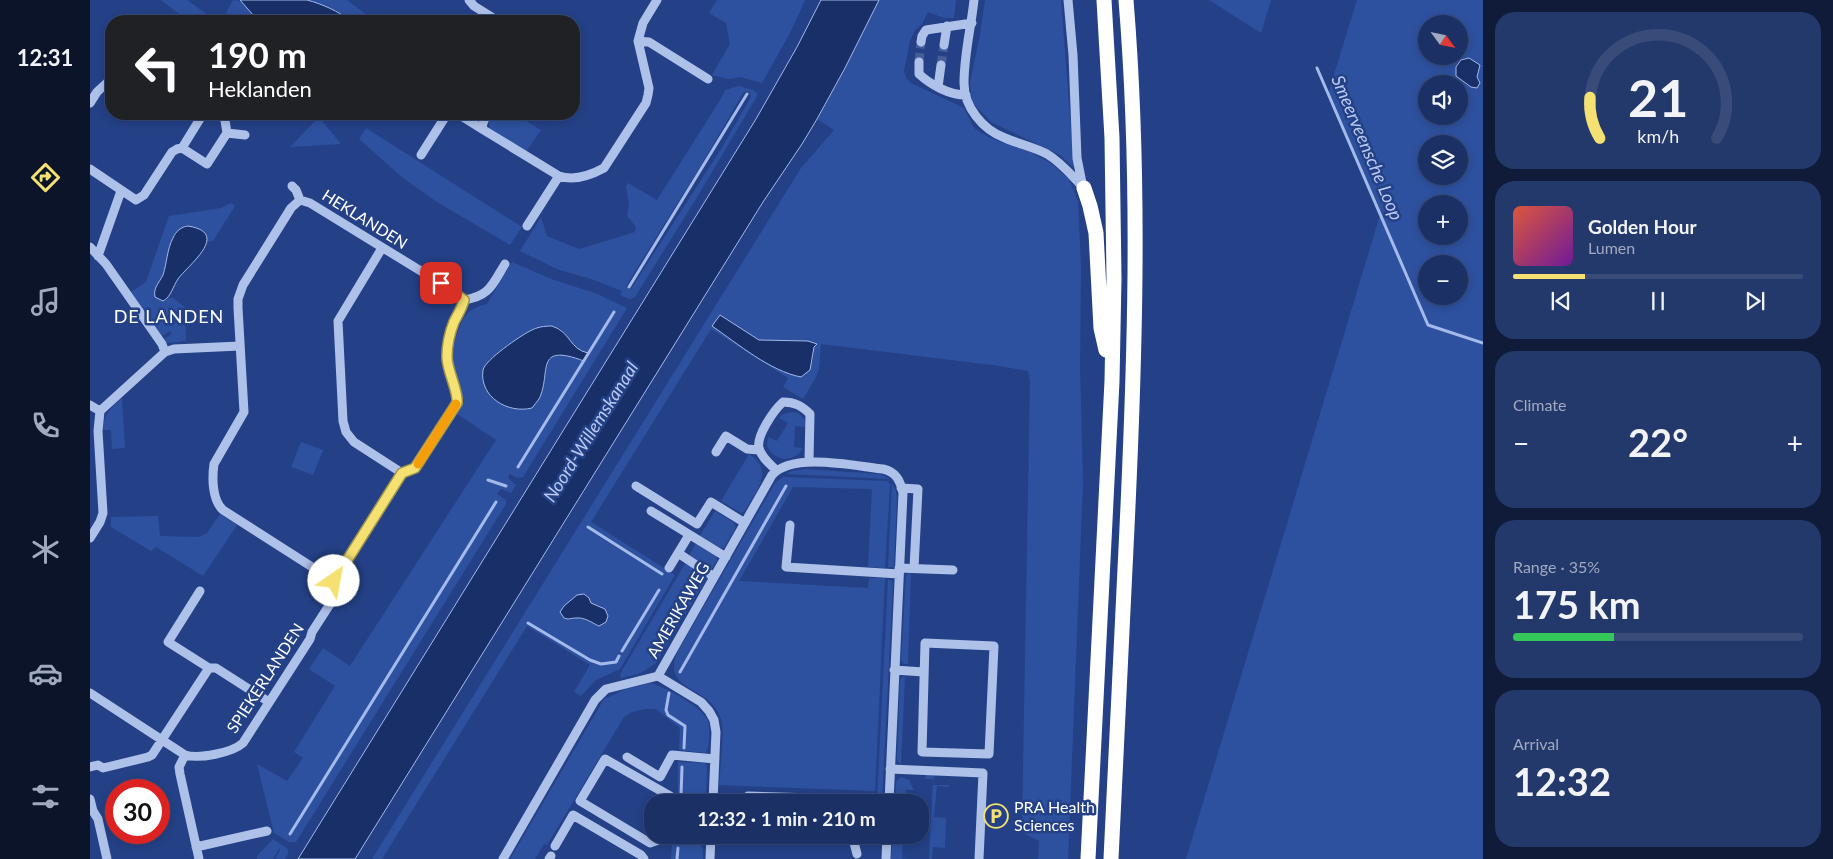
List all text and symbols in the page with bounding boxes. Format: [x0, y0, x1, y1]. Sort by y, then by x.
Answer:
north arrow [1418, 15, 1468, 65]
map controls [1418, 15, 1468, 305]
text: 190 m [208, 33, 307, 75]
icon: left [125, 35, 190, 100]
text: 12:31 [17, 44, 73, 71]
text: 21 [1628, 66, 1688, 128]
water label: Smeerveensche Loop [1327, 72, 1408, 223]
text: Heklanden [208, 75, 312, 102]
button: sound [1418, 75, 1468, 125]
text: km/h [1637, 125, 1679, 147]
button: layers [1418, 135, 1468, 185]
icon: directions [28, 160, 63, 195]
street label: HEKLANDEN [319, 185, 411, 252]
button: + [1418, 195, 1468, 245]
text: Golden Hour [1588, 215, 1697, 238]
text: Lumen [1588, 238, 1635, 257]
button: − [1418, 255, 1468, 305]
pin [420, 262, 462, 304]
icon: arrive [427, 269, 455, 297]
icon: music [28, 284, 63, 319]
icon: previous [1547, 287, 1575, 315]
icon: pause [1644, 287, 1672, 315]
icon: next [1741, 287, 1769, 315]
district label: DE LANDEN [114, 305, 224, 327]
water label: Noord-Willemskanaal [538, 357, 642, 506]
text: Climate [1513, 395, 1566, 414]
icon: phone [28, 408, 63, 443]
text: 22° [1628, 419, 1688, 465]
text: − [1513, 426, 1529, 460]
text: + [1787, 426, 1803, 460]
icon: climate [28, 532, 63, 567]
position arrow [307, 554, 359, 606]
text: Range · 35% [1513, 557, 1600, 576]
street label: AMERIKAWEG [642, 558, 713, 661]
text: 175 km [1513, 581, 1641, 627]
street label: SPIEKERLANDEN [222, 619, 307, 736]
icon: car [28, 656, 63, 691]
text: Arrival [1513, 734, 1559, 753]
text: 12:32 [1513, 758, 1611, 804]
icon: filters [28, 779, 63, 814]
speed limit sign: 30 [105, 779, 170, 844]
place label: PRA Health Sciences [1014, 797, 1095, 834]
parking icon: PRA Health Sciences [983, 803, 1009, 829]
text: 12:32 · 1 min · 210 m [697, 807, 876, 830]

